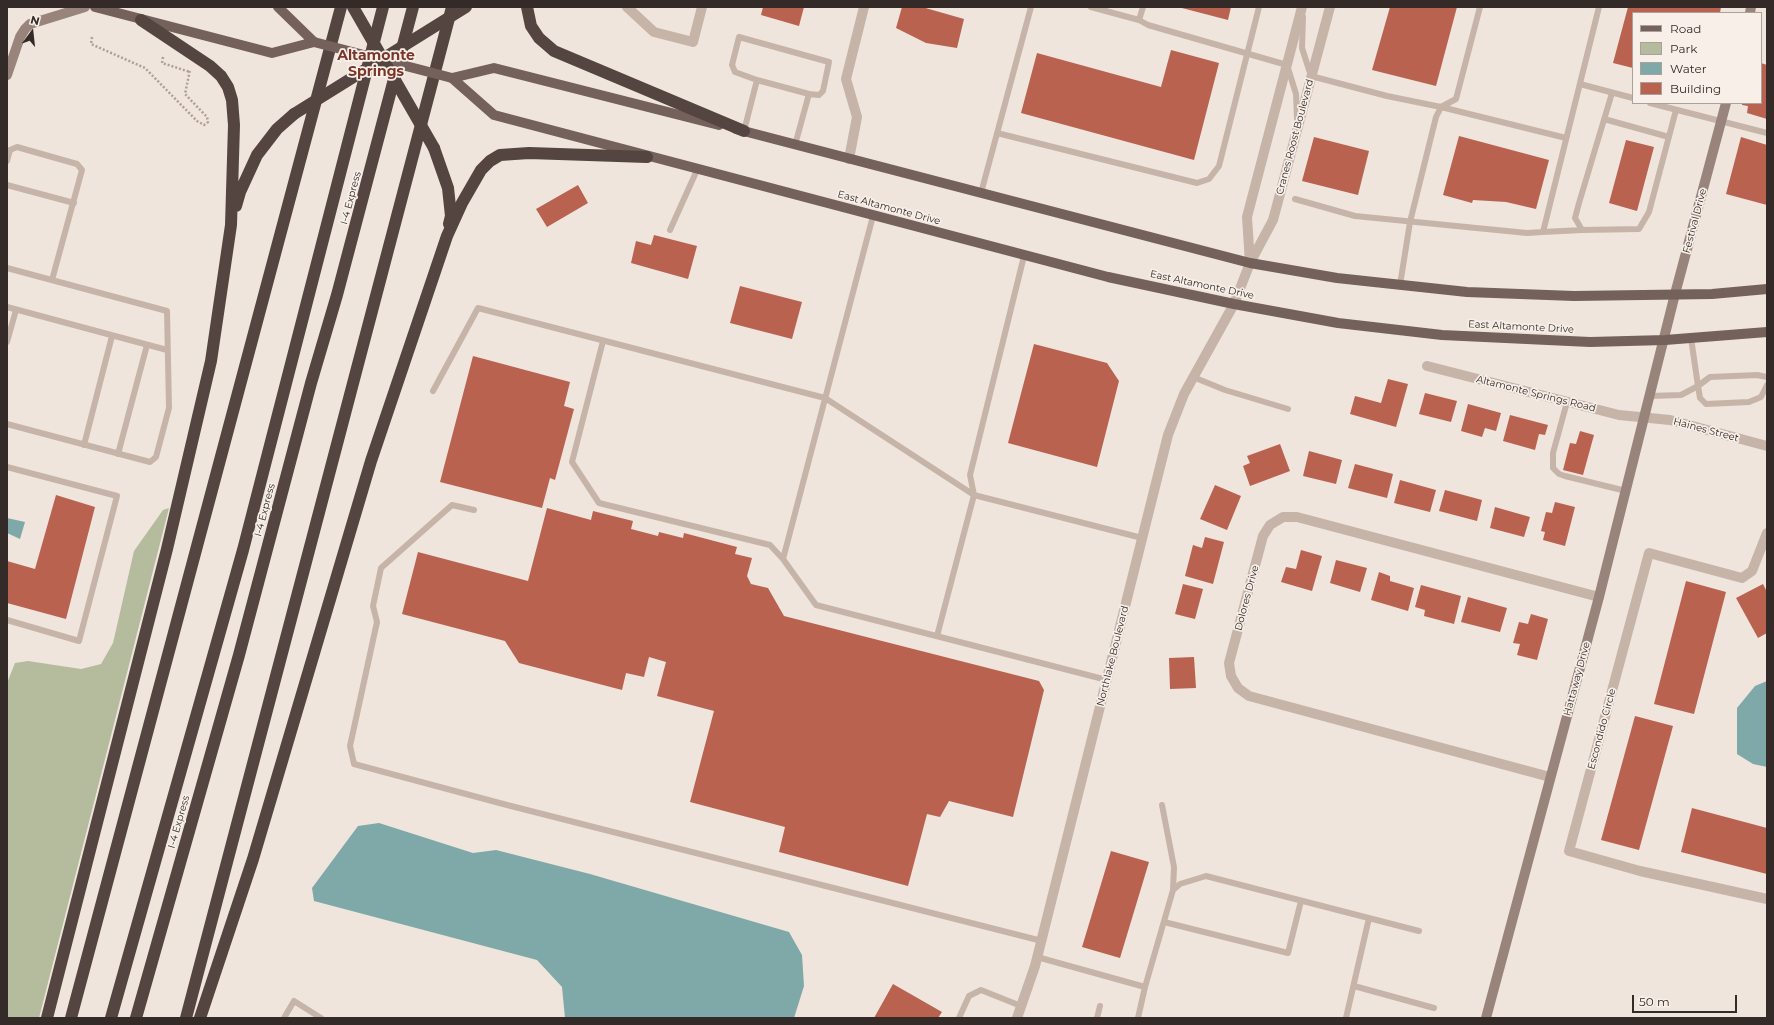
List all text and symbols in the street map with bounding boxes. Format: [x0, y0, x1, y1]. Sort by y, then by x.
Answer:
north arrow [12, 12, 52, 52]
text: N [29, 12, 41, 28]
legend [1632, 12, 1762, 104]
text: Road [1670, 21, 1701, 36]
text: Park [1670, 41, 1697, 56]
district label: Altamonte Springs [337, 48, 415, 80]
text: Water [1670, 61, 1706, 76]
street label: Cranes Roost Boulevard [1274, 78, 1316, 196]
text: Building [1670, 81, 1721, 96]
street label: I-4 Express [338, 170, 364, 226]
street label: Festival Drive [1681, 187, 1709, 255]
street label: East Altamonte Drive [836, 188, 942, 228]
street label: East Altamonte Drive [1149, 268, 1255, 302]
street label: East Altamonte Drive [1468, 318, 1574, 336]
street label: Altamonte Springs Road [1475, 373, 1597, 415]
street label: Haines Street [1672, 416, 1740, 444]
street label: I-4 Express [252, 482, 278, 538]
street label: Dolores Drive [1233, 564, 1261, 632]
street label: Northlake Boulevard [1095, 604, 1131, 708]
street label: Hattaway Drive [1561, 641, 1593, 717]
street label: Escondido Circle [1585, 687, 1619, 771]
street label: I-4 Express [166, 794, 192, 850]
scale bar [1634, 987, 1739, 1013]
text: 50 m [1639, 994, 1670, 1009]

